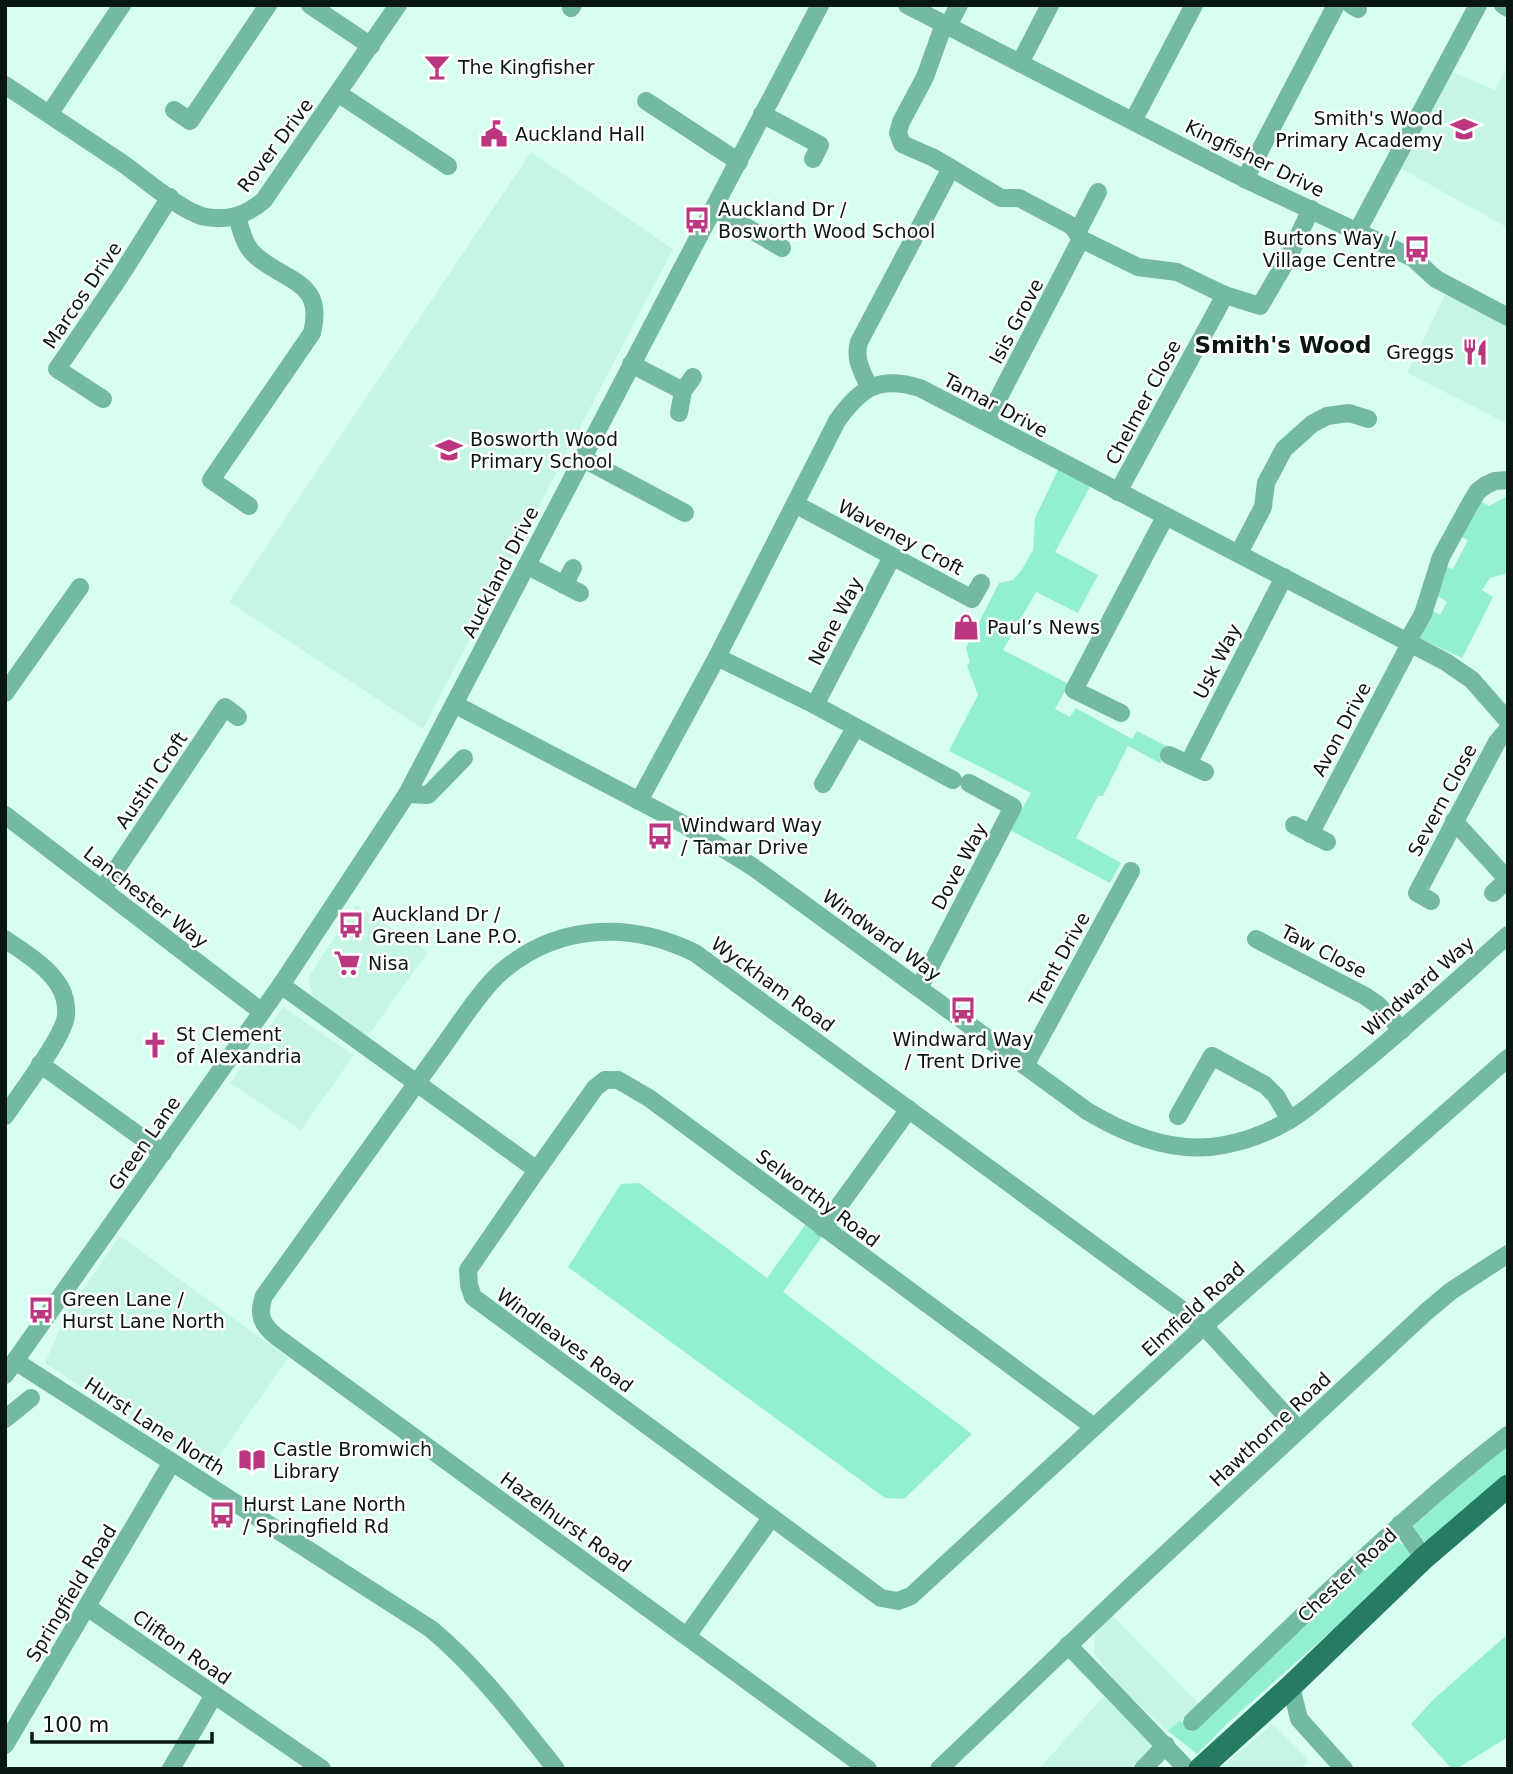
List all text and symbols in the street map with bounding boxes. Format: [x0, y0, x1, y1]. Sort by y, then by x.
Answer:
bar icon: The Kingfisher [422, 52, 452, 82]
place label: The Kingfisher [457, 56, 595, 78]
street label: Rover Drive [233, 94, 317, 196]
place label: Smith's Wood Primary Academy [1275, 107, 1443, 151]
school or university icon: Smith's Wood Primary Academy [1449, 114, 1479, 144]
street label: Kingfisher Drive [1182, 115, 1328, 201]
public building icon: Auckland Hall [479, 119, 509, 149]
place label: Auckland Hall [515, 123, 645, 145]
place label: Auckland Dr / Bosworth Wood School [718, 198, 935, 242]
bus stop icon: Auckland Dr / Bosworth Wood School [682, 205, 712, 235]
place label: Burtons Way / Village Centre [1263, 227, 1397, 271]
bus stop icon: Burtons Way / Village Centre [1402, 234, 1432, 264]
street label: Marcos Drive [38, 237, 126, 353]
street label: Isis Grove [984, 275, 1048, 367]
district label: Smith's Wood [1194, 332, 1372, 358]
street label: Chelmer Close [1101, 336, 1185, 468]
restaurant icon: Greggs [1460, 337, 1490, 367]
place label: Greggs [1386, 341, 1454, 363]
street label: Tamar Drive [939, 368, 1052, 442]
place label: Bosworth Wood Primary School [470, 428, 618, 472]
school or university icon: Bosworth Wood Primary School [434, 435, 464, 465]
street label: Waveney Croft [834, 495, 968, 579]
street label: Auckland Drive [457, 503, 543, 641]
street label: Nene Way [803, 573, 867, 669]
shop icon: Paul’s News [951, 612, 981, 642]
place label: Paul’s News [987, 616, 1100, 638]
street label: Usk Way [1189, 620, 1245, 702]
street label: Avon Drive [1307, 678, 1375, 780]
street label: Austin Croft [111, 727, 191, 833]
street label: Severn Close [1403, 740, 1481, 860]
place label: Windward Way / Tamar Drive [681, 814, 822, 858]
street label: Dove Way [927, 819, 991, 913]
bus stop icon: Windward Way / Tamar Drive [645, 821, 675, 851]
street label: Lanchester Way [79, 842, 213, 952]
street label: Windward Way [819, 885, 945, 985]
place label: Auckland Dr / Green Lane P.O. [372, 903, 522, 947]
street label: Trent Drive [1024, 908, 1094, 1011]
bus stop icon: Auckland Dr / Green Lane P.O. [336, 910, 366, 940]
street label: Taw Close [1276, 920, 1371, 982]
street label: Windward Way [1358, 931, 1478, 1041]
street label: Wyckham Road [707, 932, 839, 1036]
supermarket icon: Nisa [332, 948, 362, 978]
place label: Nisa [368, 952, 409, 974]
bus stop icon: Windward Way / Trent Drive [948, 995, 978, 1025]
place label: St Clement of Alexandria [176, 1023, 302, 1067]
place label: Windward Way / Trent Drive [893, 1028, 1033, 1072]
church icon: St Clement of Alexandria [140, 1030, 170, 1060]
street label: Green Lane [104, 1092, 184, 1194]
street label: Selworthy Road [752, 1145, 884, 1251]
street label: Elmfield Road [1137, 1257, 1249, 1361]
street label: Windleaves Road [493, 1283, 637, 1397]
place label: Green Lane / Hurst Lane North [62, 1288, 225, 1332]
bus stop icon: Green Lane / Hurst Lane North [26, 1295, 56, 1325]
street label: Hawthorne Road [1205, 1367, 1335, 1491]
street label: Hurst Lane North [81, 1372, 229, 1480]
place label: Castle Bromwich Library [273, 1438, 432, 1482]
library icon: Castle Bromwich Library [237, 1445, 267, 1475]
street label: Hazelhurst Road [496, 1467, 636, 1577]
place label: Hurst Lane North / Springfield Rd [243, 1493, 406, 1537]
bus stop icon: Hurst Lane North / Springfield Rd [207, 1500, 237, 1530]
street label: Springfield Road [21, 1520, 121, 1666]
street label: Chester Road [1293, 1523, 1401, 1627]
street label: Clifton Road [129, 1605, 235, 1689]
scale bar [32, 1700, 212, 1744]
text: 100 m [42, 1713, 109, 1737]

